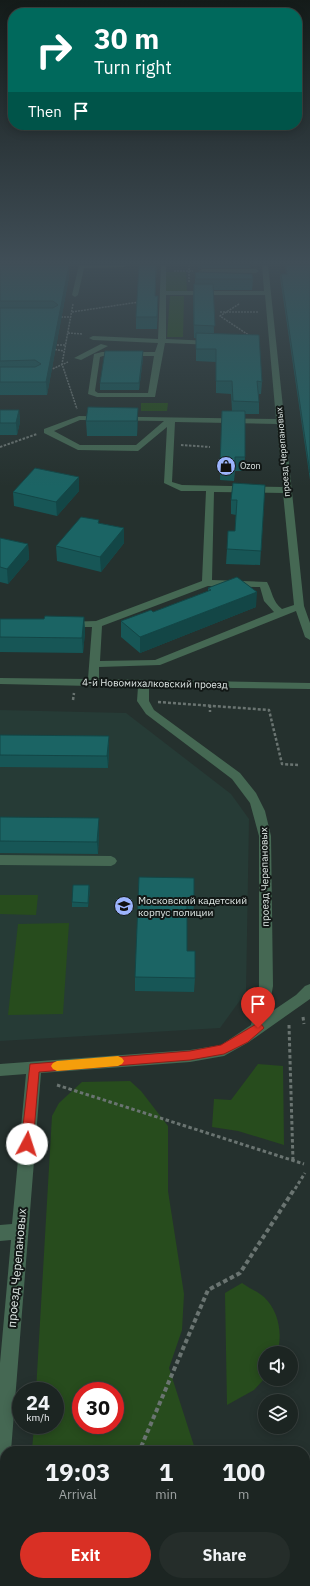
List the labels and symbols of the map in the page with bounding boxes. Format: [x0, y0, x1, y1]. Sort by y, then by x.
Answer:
street label: проезд Черепановых [273, 406, 292, 497]
shop icon: Ozon [215, 455, 237, 477]
place label: Ozon [240, 460, 261, 471]
street label: 4-й Новомихалковский проезд [82, 676, 228, 691]
street label: проезд Черепановых [257, 827, 272, 927]
place label: Московский кадетский корпус полиции [138, 894, 247, 919]
school or university icon: Московский кадетский корпус полиции [113, 895, 135, 917]
pin [241, 987, 275, 1028]
position arrow [6, 1123, 48, 1165]
street label: проезд Черепановых [4, 1208, 29, 1328]
speed limit sign: 30 [72, 1382, 124, 1434]

